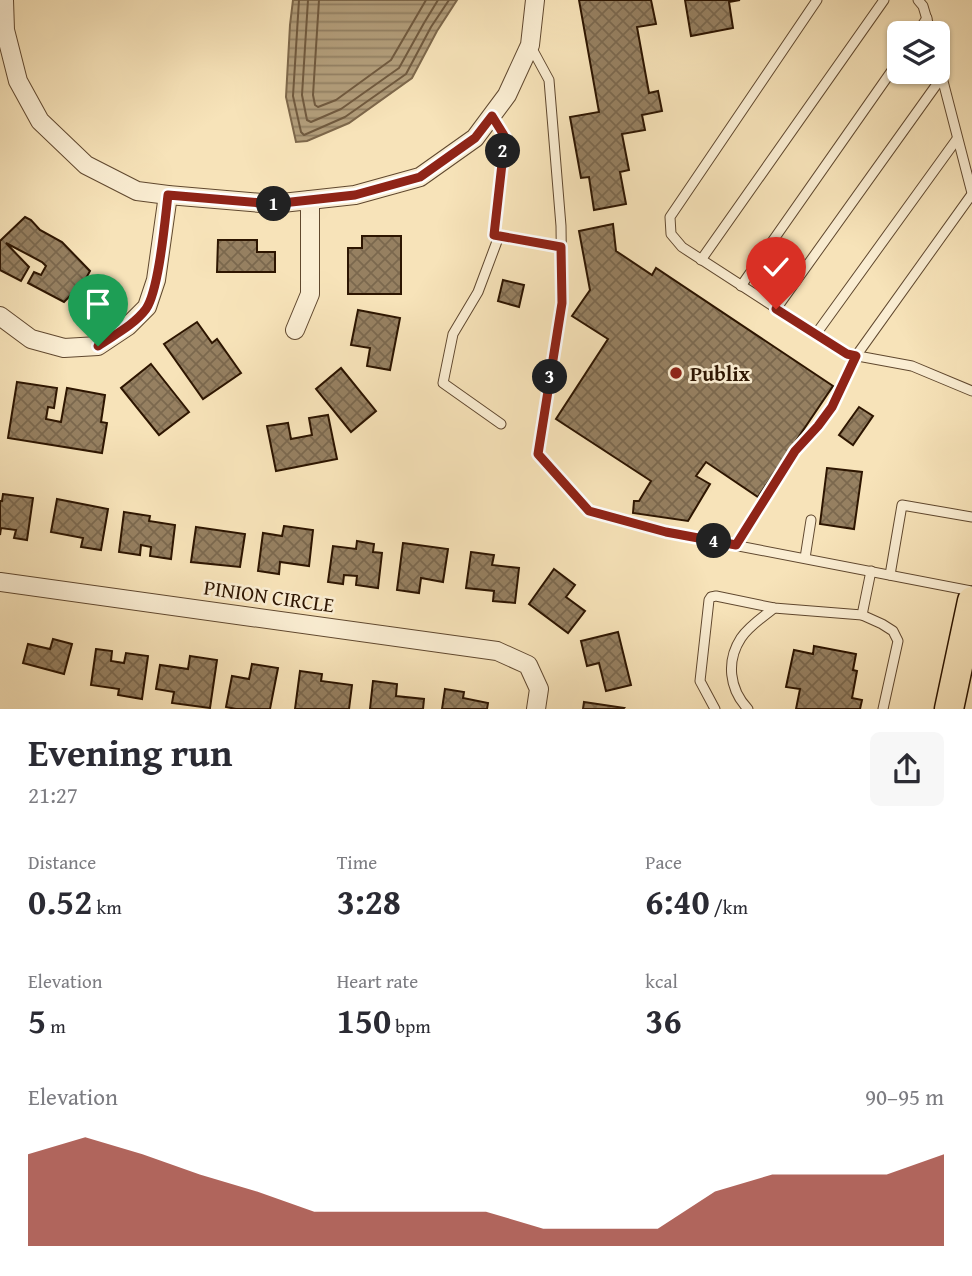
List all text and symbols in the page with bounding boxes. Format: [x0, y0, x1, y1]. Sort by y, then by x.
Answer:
map controls [887, 21, 950, 84]
button: layers [887, 21, 950, 84]
pin: 2 [486, 134, 520, 168]
text: 2 [498, 136, 507, 164]
pin: 1 [256, 186, 292, 222]
text: 1 [269, 189, 278, 217]
pin [746, 237, 806, 309]
icon: check [757, 248, 795, 286]
pin [68, 274, 128, 346]
icon: arrive [79, 285, 117, 323]
place label: Publix [690, 358, 750, 389]
pin: 3 [532, 360, 568, 394]
text: 3 [545, 362, 554, 390]
marker: Publix [668, 365, 684, 381]
pin: 4 [696, 524, 732, 558]
text: 4 [709, 526, 718, 554]
street label: PINION CIRCLE [202, 572, 337, 621]
text: Evening run [28, 724, 232, 780]
button: share [870, 732, 944, 806]
text: 21:27 [28, 778, 78, 811]
text: Distance [28, 848, 96, 876]
text: Time [337, 848, 377, 876]
text: Pace [645, 848, 682, 876]
text: 0.52 [28, 876, 92, 927]
text: 3:28 [337, 876, 401, 927]
text: 6:40 [645, 876, 710, 927]
text: km [92, 893, 122, 921]
text: /km [710, 893, 748, 921]
text: Elevation [28, 967, 102, 995]
text: Heart rate [337, 967, 418, 995]
text: kcal [645, 967, 678, 995]
text: 5 [28, 995, 46, 1046]
text: 150 [337, 995, 391, 1046]
text: 36 [645, 995, 682, 1046]
text: m [46, 1012, 66, 1040]
text: bpm [391, 1012, 431, 1040]
text: Elevation [28, 1080, 118, 1113]
text: 90–95 m [865, 1080, 944, 1113]

